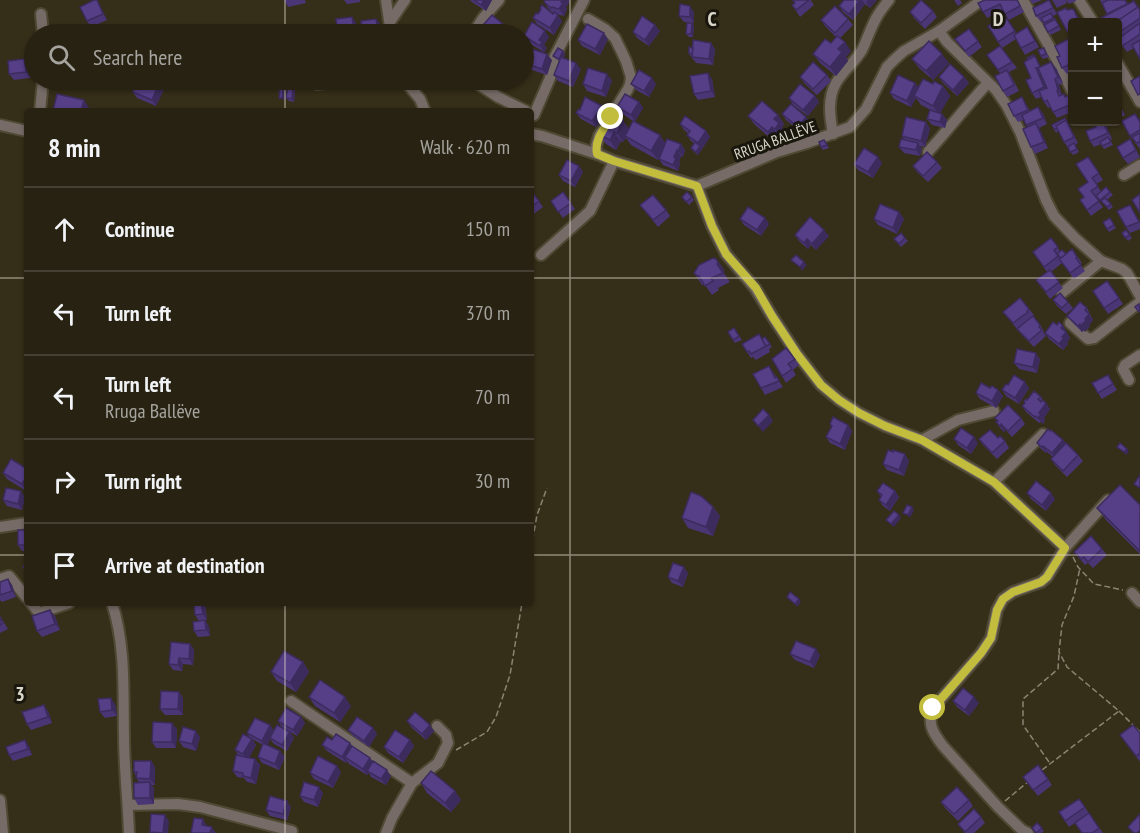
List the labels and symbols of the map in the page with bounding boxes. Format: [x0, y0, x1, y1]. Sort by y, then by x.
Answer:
text: C [707, 6, 717, 32]
text: D [993, 6, 1004, 32]
route end [597, 103, 623, 129]
street label: RRUGA BALLËVE [731, 116, 819, 164]
text: 3 [15, 681, 25, 707]
route start [919, 694, 945, 720]

